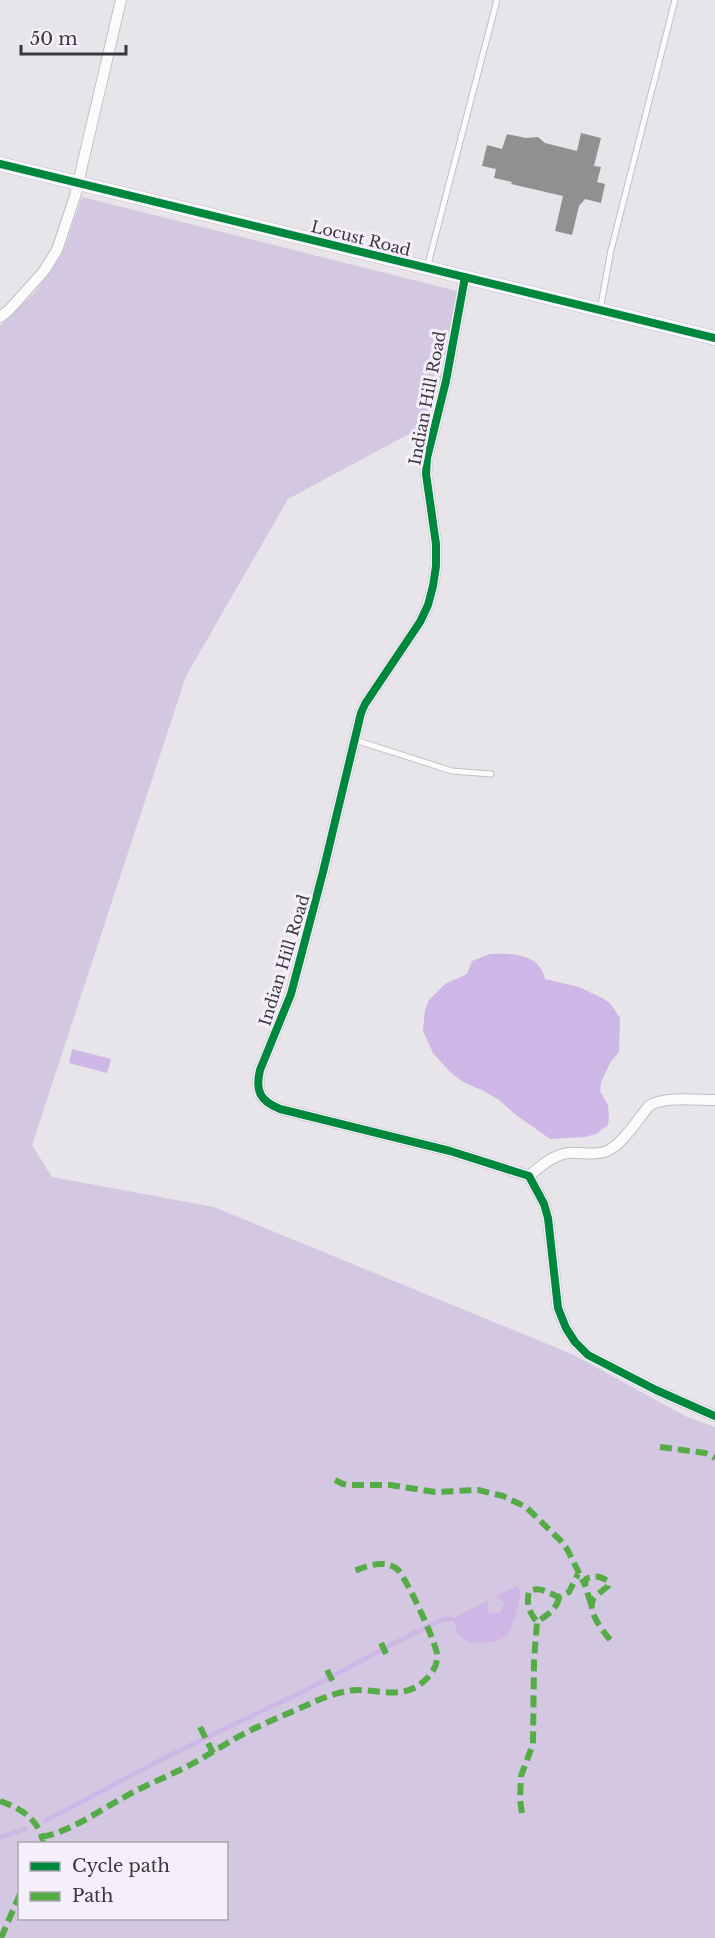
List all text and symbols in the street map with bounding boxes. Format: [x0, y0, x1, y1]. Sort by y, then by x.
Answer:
scale bar [21, 18, 126, 56]
text: 50 m [30, 28, 78, 50]
street label: Locust Road [309, 216, 413, 260]
street label: Indian Hill Road [404, 329, 450, 467]
street label: Indian Hill Road [255, 892, 314, 1028]
legend [18, 1842, 228, 1920]
text: Cycle path [72, 1855, 170, 1877]
text: Path [72, 1885, 113, 1907]

